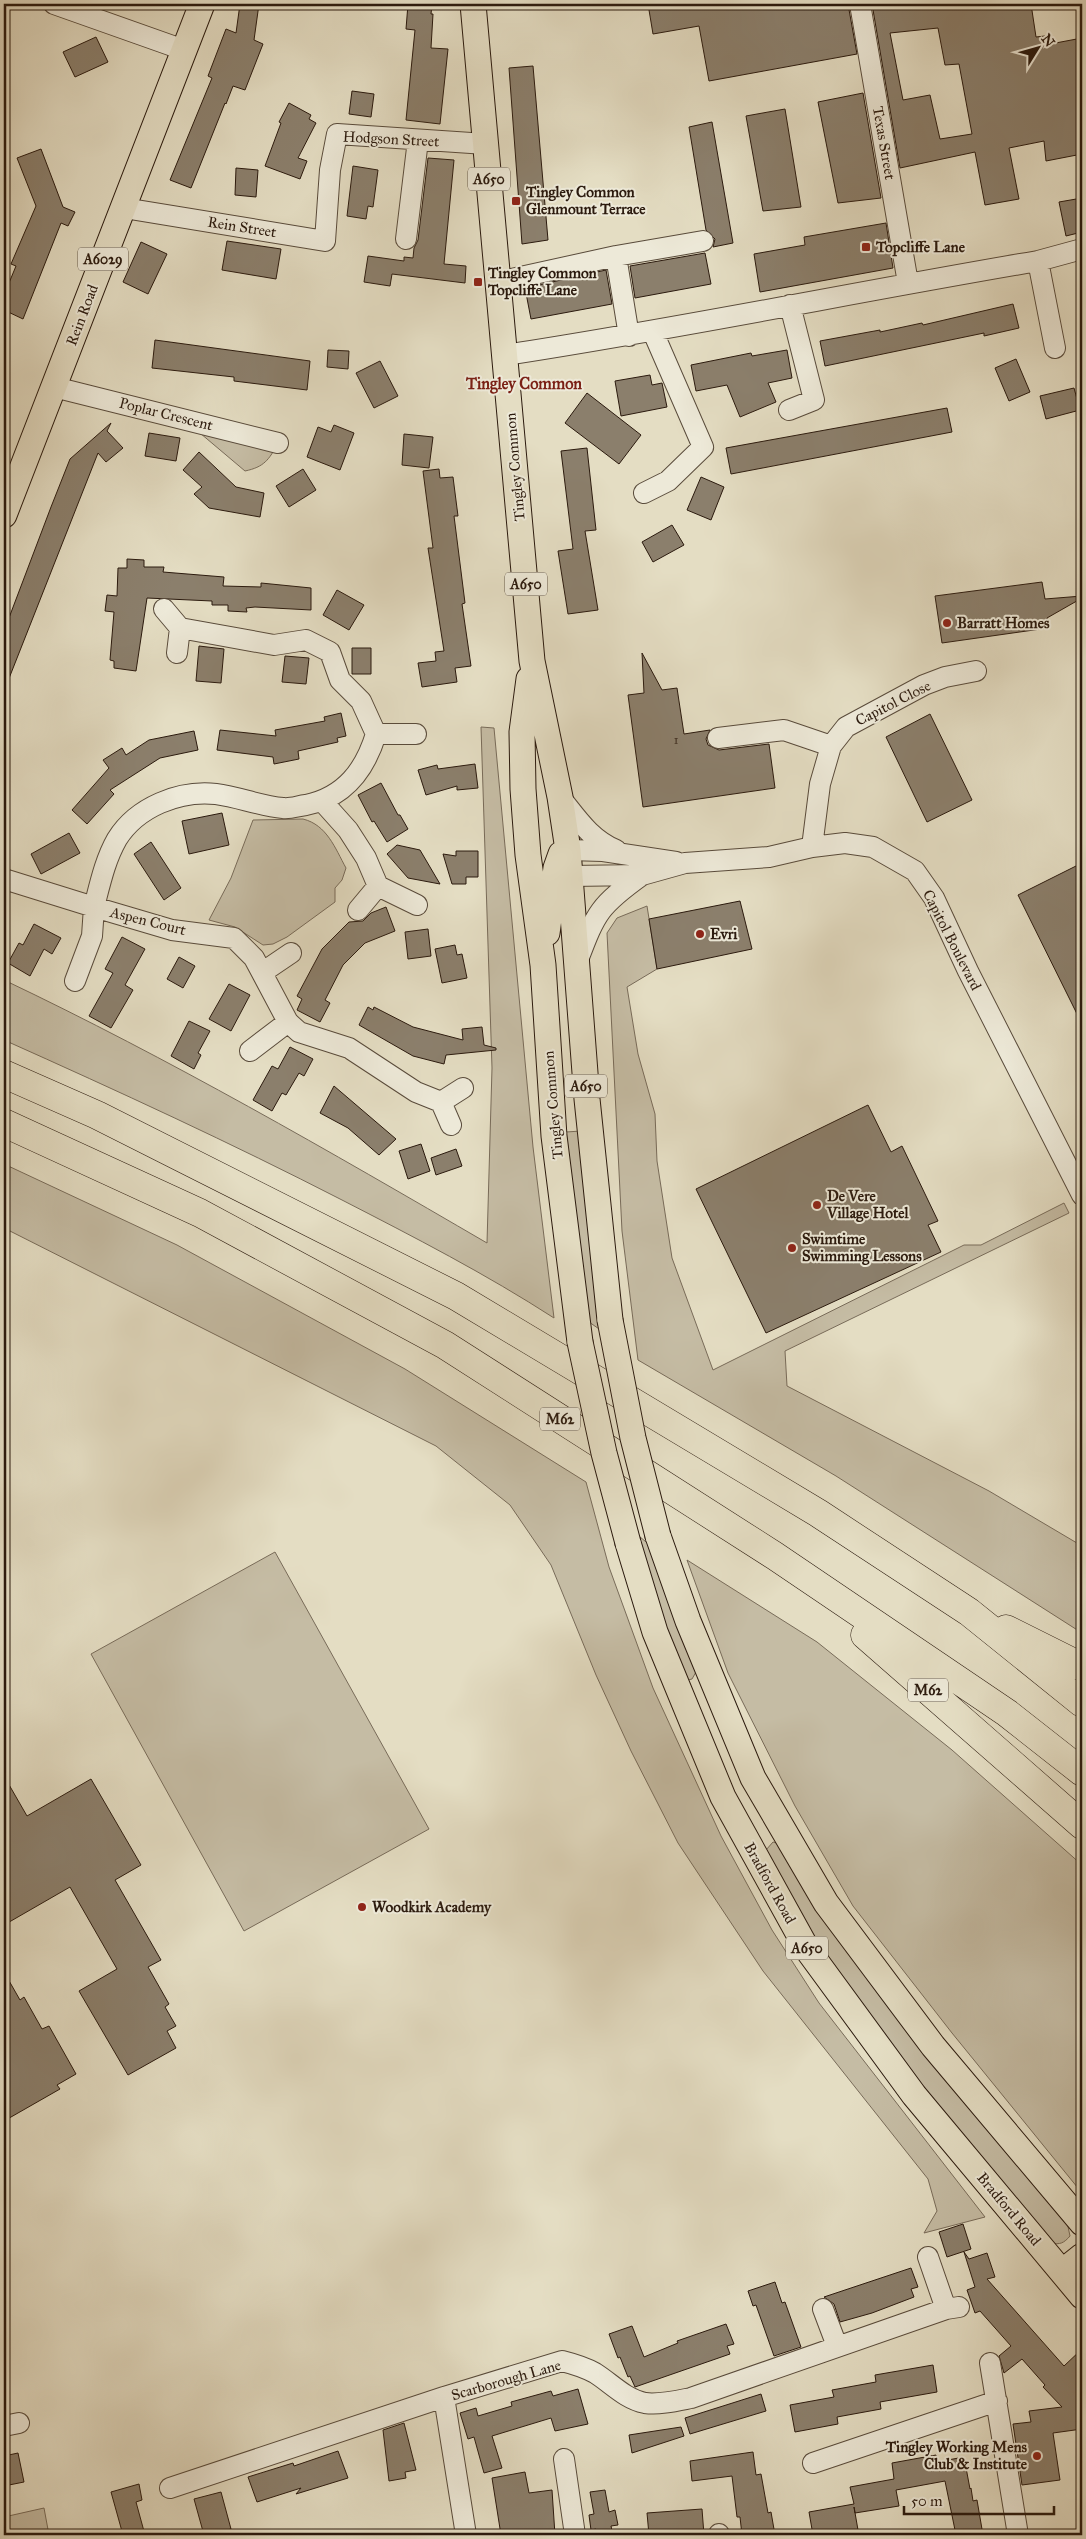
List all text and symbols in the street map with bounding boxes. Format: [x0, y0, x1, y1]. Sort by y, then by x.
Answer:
north arrow [1014, 22, 1064, 72]
text: N [1038, 31, 1058, 50]
street label: Texas Street [869, 105, 899, 182]
street label: Hodgson Street [342, 127, 440, 151]
road number: A650 [468, 168, 510, 190]
place label: Tingley Common Glenmount Terrace [525, 183, 646, 218]
marker: Tingley Common Glenmount Terrace [510, 195, 522, 207]
street label: Rein Street [206, 213, 278, 241]
place label: Topcliffe Lane [875, 238, 966, 257]
marker: Topcliffe Lane [860, 241, 872, 253]
road number: A6029 [78, 248, 128, 270]
place label: Tingley Common Topcliffe Lane [487, 264, 598, 300]
marker: Tingley Common Topcliffe Lane [472, 276, 484, 288]
street label: Rein Road [62, 281, 102, 348]
district label: Tingley Common [465, 374, 582, 394]
street label: Poplar Crescent [117, 394, 215, 435]
street label: Tingley Common [501, 412, 529, 522]
road number: A650 [505, 572, 547, 596]
place label: Barratt Homes [957, 614, 1050, 632]
marker: Barratt Homes [941, 617, 953, 629]
street label: Capitol Close [852, 676, 934, 730]
house number: 1 [674, 733, 679, 747]
street label: Capitol Boulevard [919, 887, 985, 994]
street label: Aspen Court [107, 903, 188, 939]
place label: Evri [710, 925, 738, 943]
marker: Evri [694, 928, 706, 940]
street label: Tingley Common [539, 1050, 567, 1160]
road number: A650 [565, 1074, 607, 1098]
place label: De Vere Village Hotel [826, 1187, 909, 1223]
marker: De Vere Village Hotel [811, 1199, 823, 1211]
place label: Swimtime Swimming Lessons [802, 1230, 922, 1266]
marker: Swimtime Swimming Lessons [786, 1242, 798, 1254]
road number: M62 [540, 1408, 580, 1430]
road number: M62 [908, 1678, 948, 1702]
street label: Bradford Road [740, 1839, 800, 1927]
place label: Woodkirk Academy [372, 1898, 492, 1917]
marker: Woodkirk Academy [356, 1901, 368, 1913]
road number: A650 [786, 1936, 828, 1960]
street label: Bradford Road [973, 2169, 1045, 2250]
street label: Scarborough Lane [449, 2356, 563, 2404]
place label: Tingley Working Mens Club & Institute [885, 2438, 1028, 2473]
marker: Tingley Working Mens Club & Institute [1031, 2450, 1043, 2462]
scale bar [904, 2484, 1054, 2516]
text: 50 m [911, 2492, 943, 2510]

